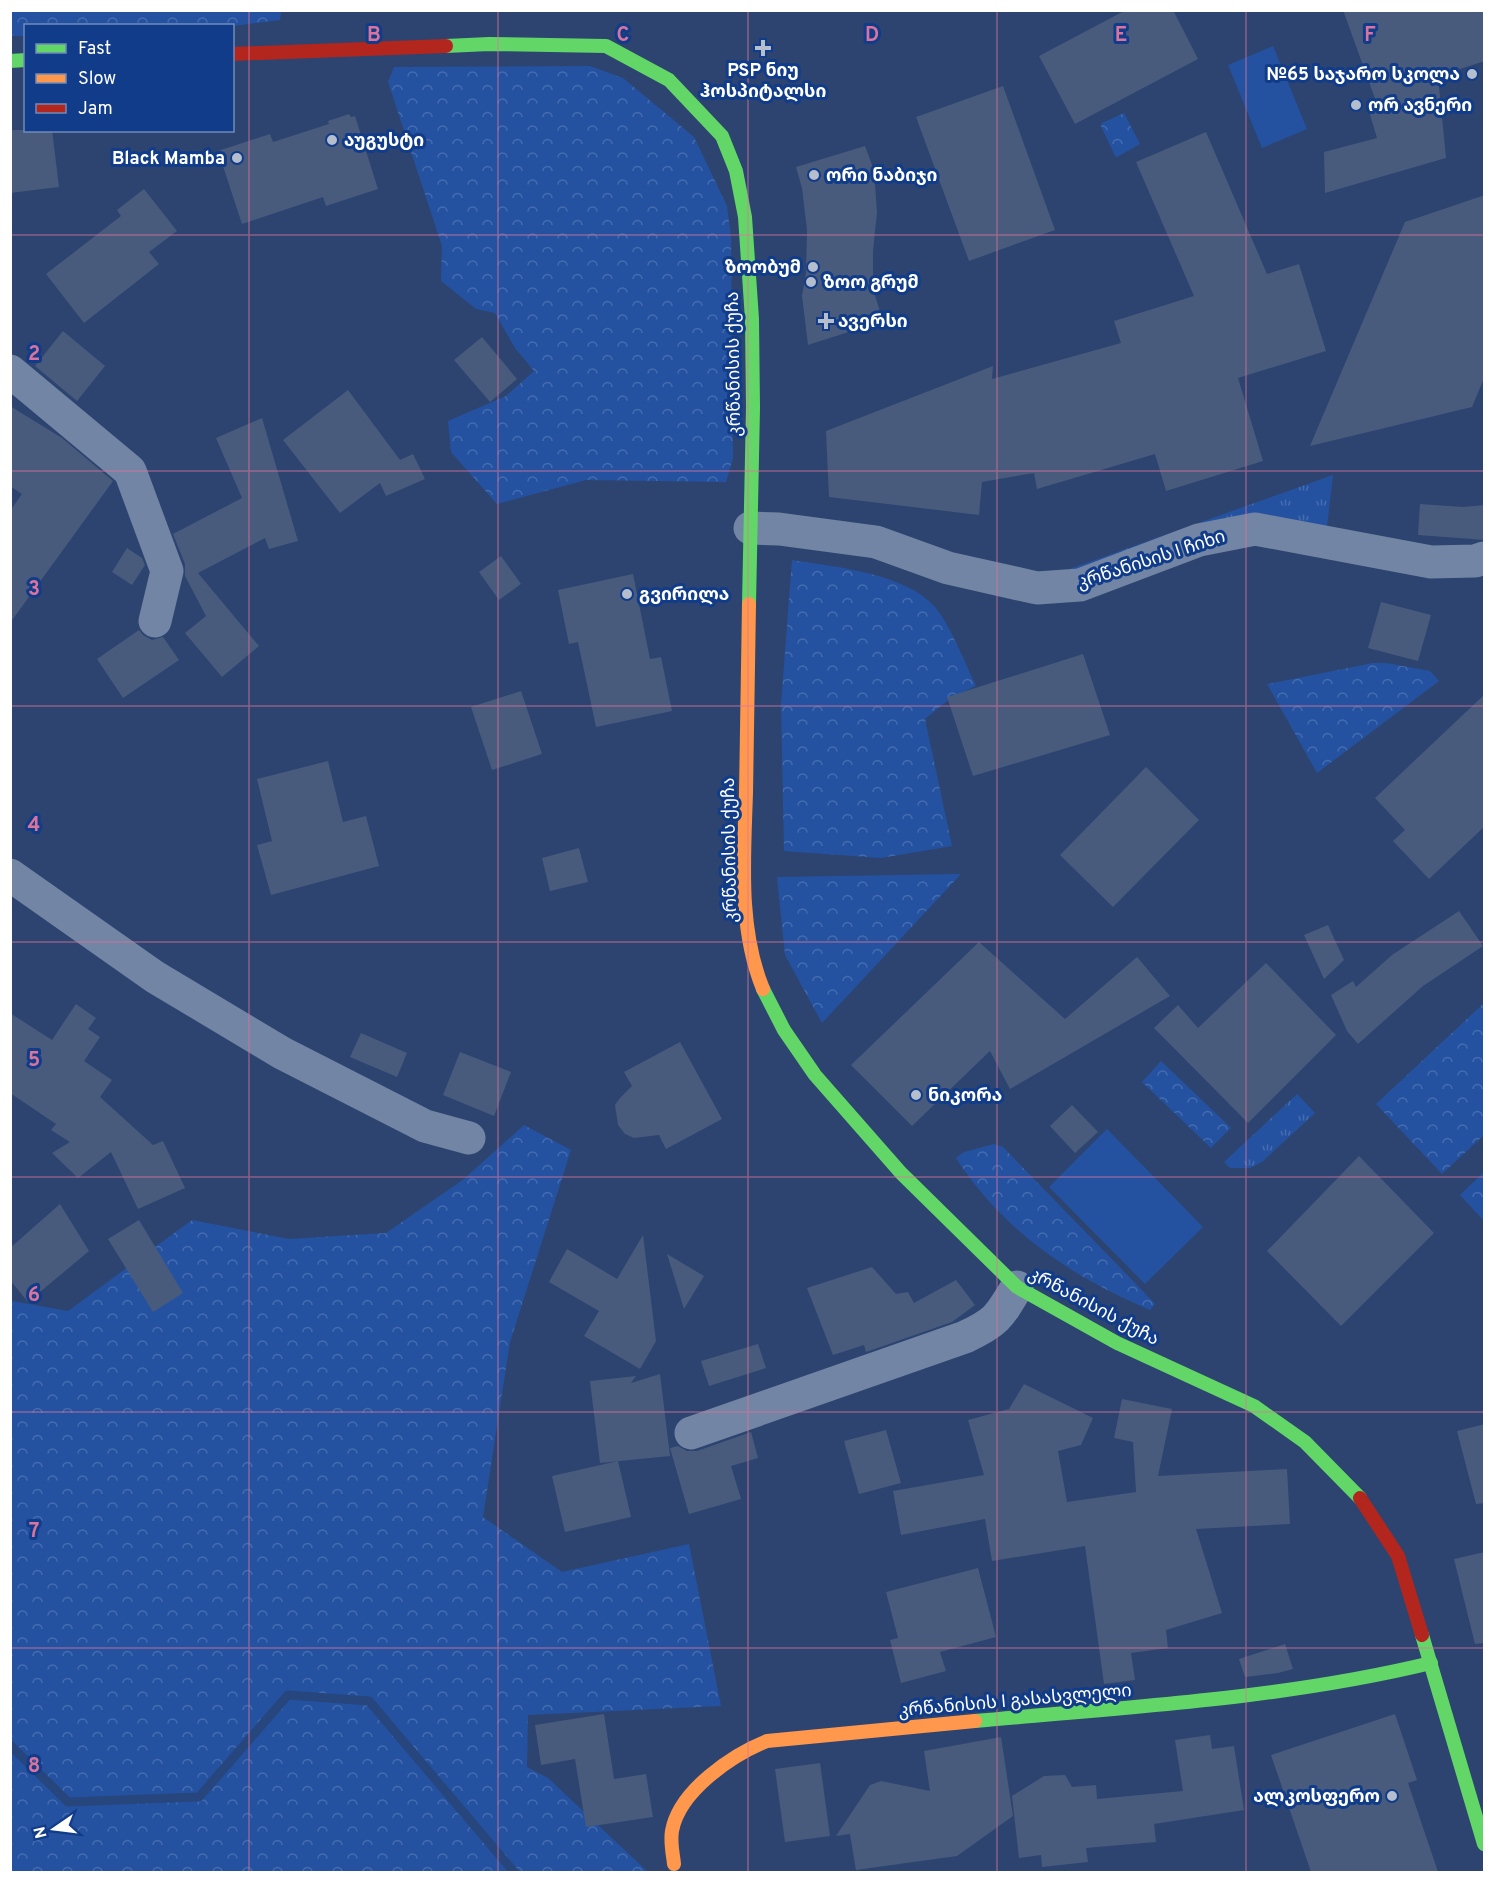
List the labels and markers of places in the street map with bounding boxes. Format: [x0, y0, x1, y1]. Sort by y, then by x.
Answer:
marker: PSP ნიუ ჰოსპიტალსი [754, 39, 772, 57]
place label: PSP ნიუ ჰოსპიტალსი [700, 60, 826, 104]
place label: №65 საჯარო სკოლა [1266, 64, 1460, 87]
marker: №65 საჯარო სკოლა [1465, 67, 1479, 81]
place label: ორ ავნერი [1368, 95, 1472, 118]
marker: ორ ავნერი [1349, 98, 1363, 112]
place label: აუგუსტი [344, 130, 424, 153]
marker: აუგუსტი [325, 133, 339, 147]
place label: Black Mamba [112, 148, 225, 171]
marker: Black Mamba [230, 151, 244, 165]
place label: ორი ნაბიჯი [826, 165, 938, 188]
marker: ორი ნაბიჯი [807, 168, 821, 182]
place label: ზოობუმ [725, 257, 801, 280]
marker: ზოობუმ [806, 260, 820, 274]
place label: ზოო გრუმ [823, 272, 919, 295]
marker: ზოო გრუმ [804, 275, 818, 289]
place label: ავერსი [838, 311, 908, 334]
marker: ავერსი [819, 314, 833, 328]
place label: გვირილა [639, 584, 729, 607]
marker: გვირილა [620, 587, 634, 601]
place label: ნიკორა [928, 1085, 1002, 1108]
marker: ნიკორა [909, 1088, 923, 1102]
place label: ალკოსფერო [1253, 1786, 1380, 1809]
marker: ალკოსფერო [1385, 1789, 1399, 1803]

